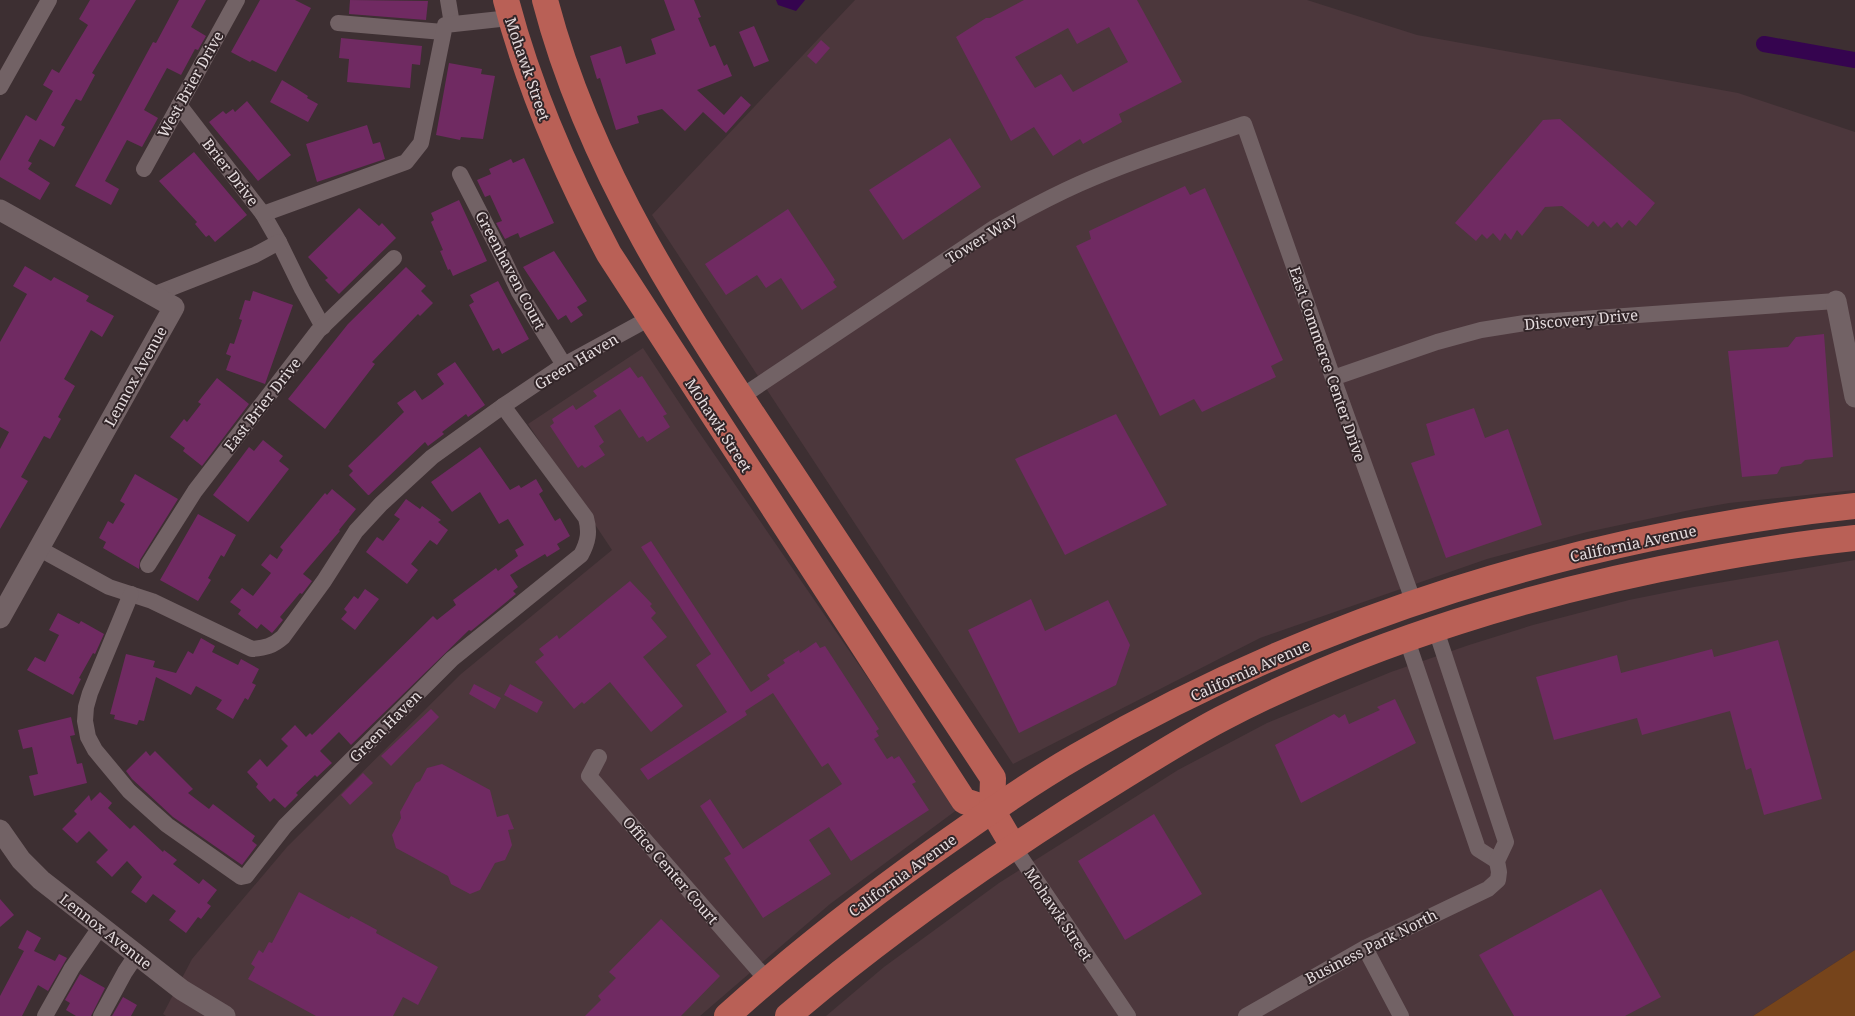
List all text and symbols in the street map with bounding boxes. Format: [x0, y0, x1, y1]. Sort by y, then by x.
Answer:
street label: Mohawk Street [501, 15, 555, 123]
street label: West Brier Drive [152, 27, 228, 141]
street label: Brier Drive [198, 134, 264, 210]
street label: Greenhaven Court [471, 207, 551, 333]
street label: Tower Way [942, 208, 1021, 268]
street label: East Commerce Center Drive [1285, 264, 1371, 464]
street label: Discovery Drive [1523, 304, 1639, 334]
street label: Lennox Avenue [99, 322, 171, 430]
street label: Green Haven [531, 328, 622, 394]
street label: East Brier Drive [219, 353, 305, 455]
street label: Mohawk Street [681, 374, 757, 476]
street label: California Avenue [1568, 520, 1698, 566]
street label: California Avenue [1187, 635, 1313, 705]
street label: Green Haven [345, 685, 426, 766]
street label: Office Center Court [619, 812, 723, 928]
street label: California Avenue [844, 829, 960, 921]
street label: Mohawk Street [1020, 864, 1098, 964]
street label: Lennox Avenue [56, 889, 156, 973]
street label: Business Park North [1302, 904, 1441, 988]

